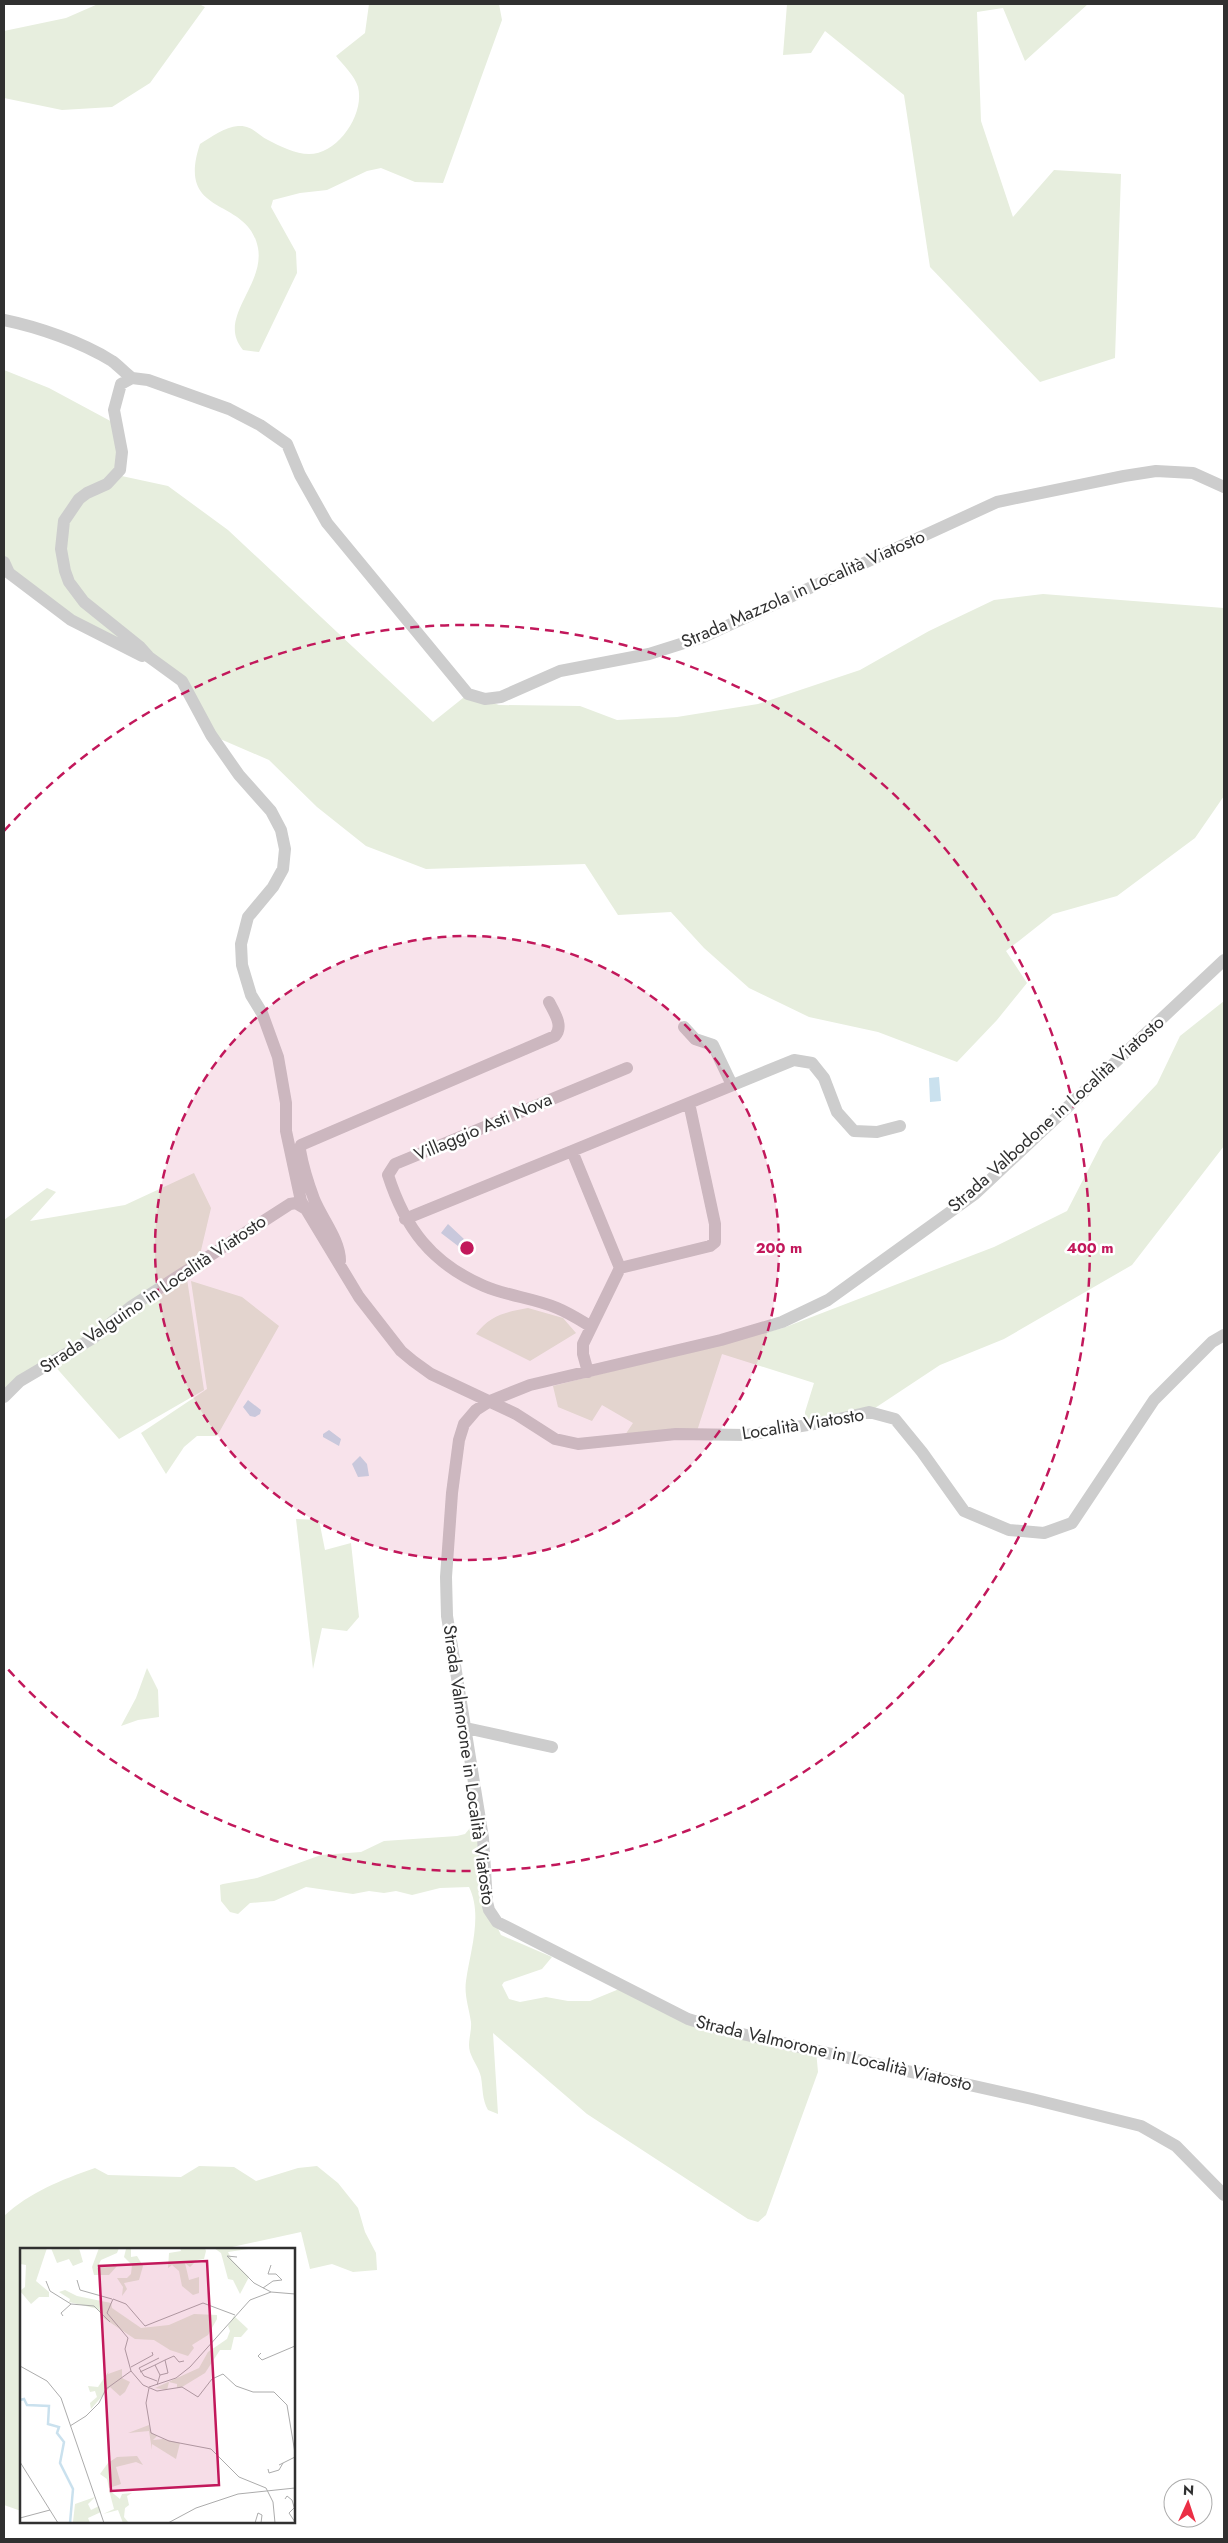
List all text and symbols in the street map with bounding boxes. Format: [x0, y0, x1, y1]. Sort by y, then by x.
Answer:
street label: Strada Mazzola in Località Viatosto [677, 523, 929, 655]
street label: Strada Valbodone in Località Viatosto [942, 1009, 1170, 1218]
street label: Villaggio Asti Nova [410, 1086, 556, 1168]
street label: Strada Valguino in Località Viatosto [35, 1208, 272, 1380]
text: 200 m [756, 1237, 802, 1259]
text: 400 m [1066, 1237, 1114, 1259]
centre of rings [458, 1239, 476, 1257]
street label: Località Viatosto [740, 1401, 866, 1446]
street label: Strada Valmorone in Località Viatosto [436, 1623, 502, 1907]
street label: Strada Valmorone in Località Viatosto [693, 2009, 975, 2097]
inset map [20, 2248, 295, 2523]
north arrow [1163, 2478, 1213, 2528]
text: N [1183, 2480, 1195, 2500]

